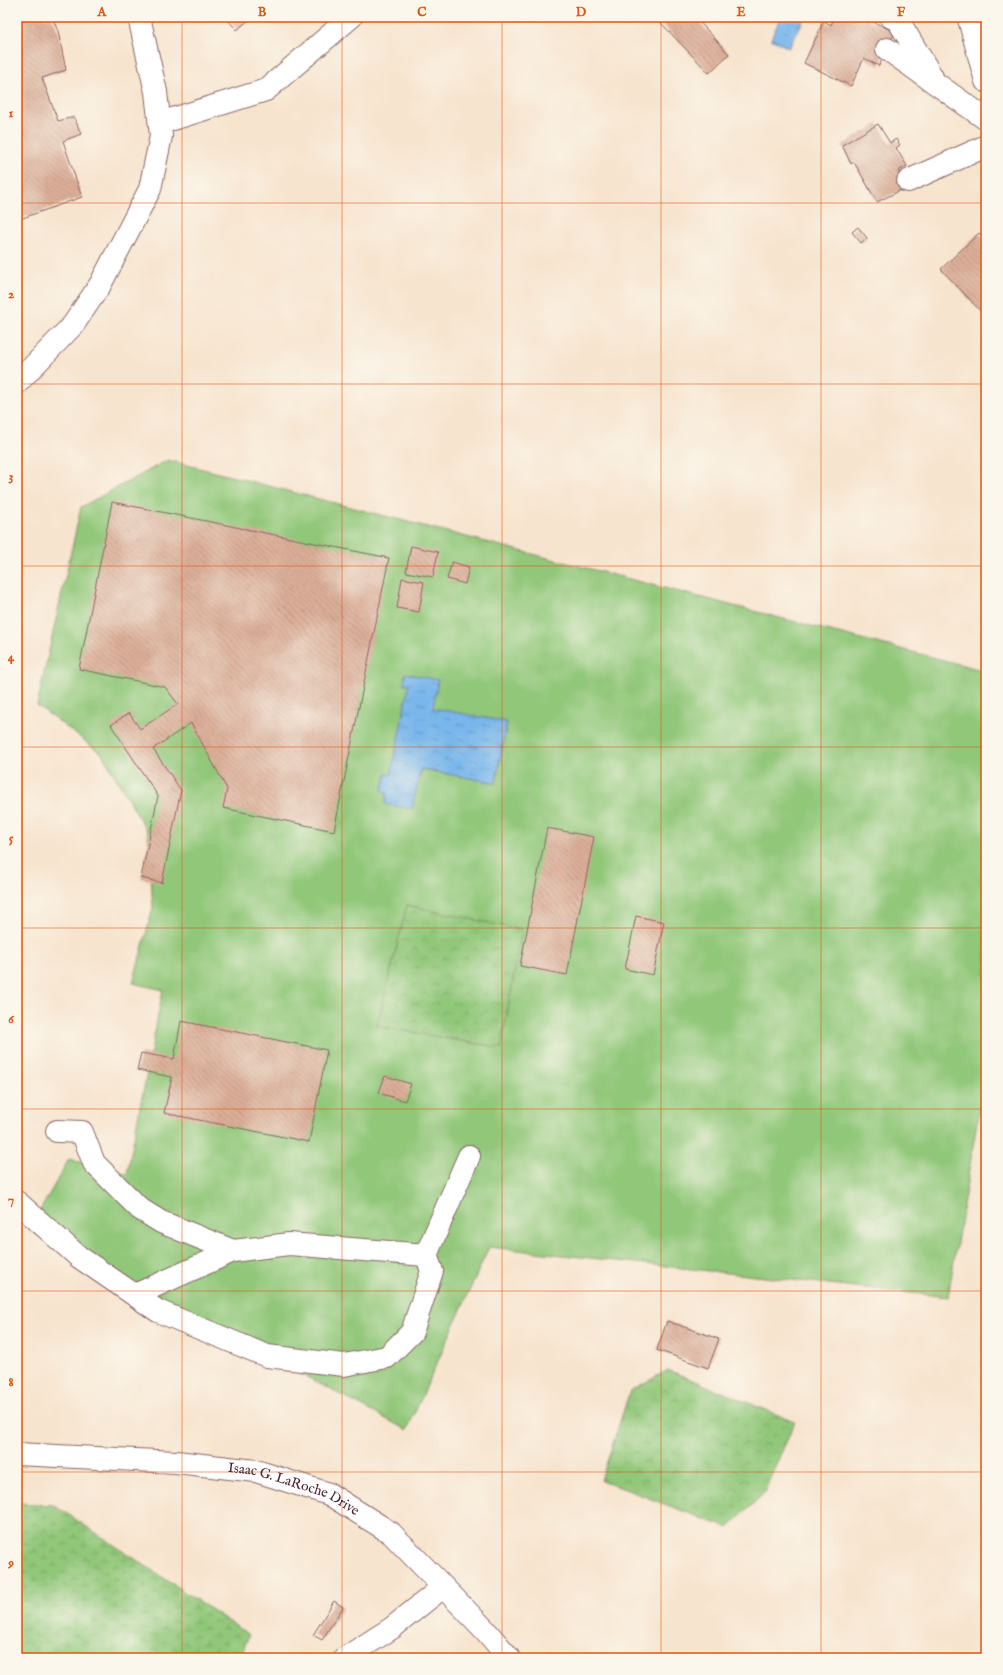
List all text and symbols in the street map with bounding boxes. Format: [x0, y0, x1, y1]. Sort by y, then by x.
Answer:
text: A [97, 4, 108, 21]
text: B [258, 4, 267, 21]
text: C [417, 4, 427, 21]
text: D [576, 4, 587, 21]
text: E [736, 4, 746, 21]
text: F [897, 4, 906, 21]
text: 1 [9, 105, 14, 122]
text: 2 [8, 286, 14, 303]
text: 3 [9, 468, 14, 485]
text: 4 [8, 649, 15, 666]
text: 5 [9, 830, 14, 847]
text: 6 [8, 1011, 14, 1028]
text: 7 [8, 1192, 14, 1209]
text: 8 [8, 1374, 14, 1391]
street label: Isaac G. LaRoche Drive [227, 1459, 363, 1520]
text: 9 [7, 1555, 14, 1572]

